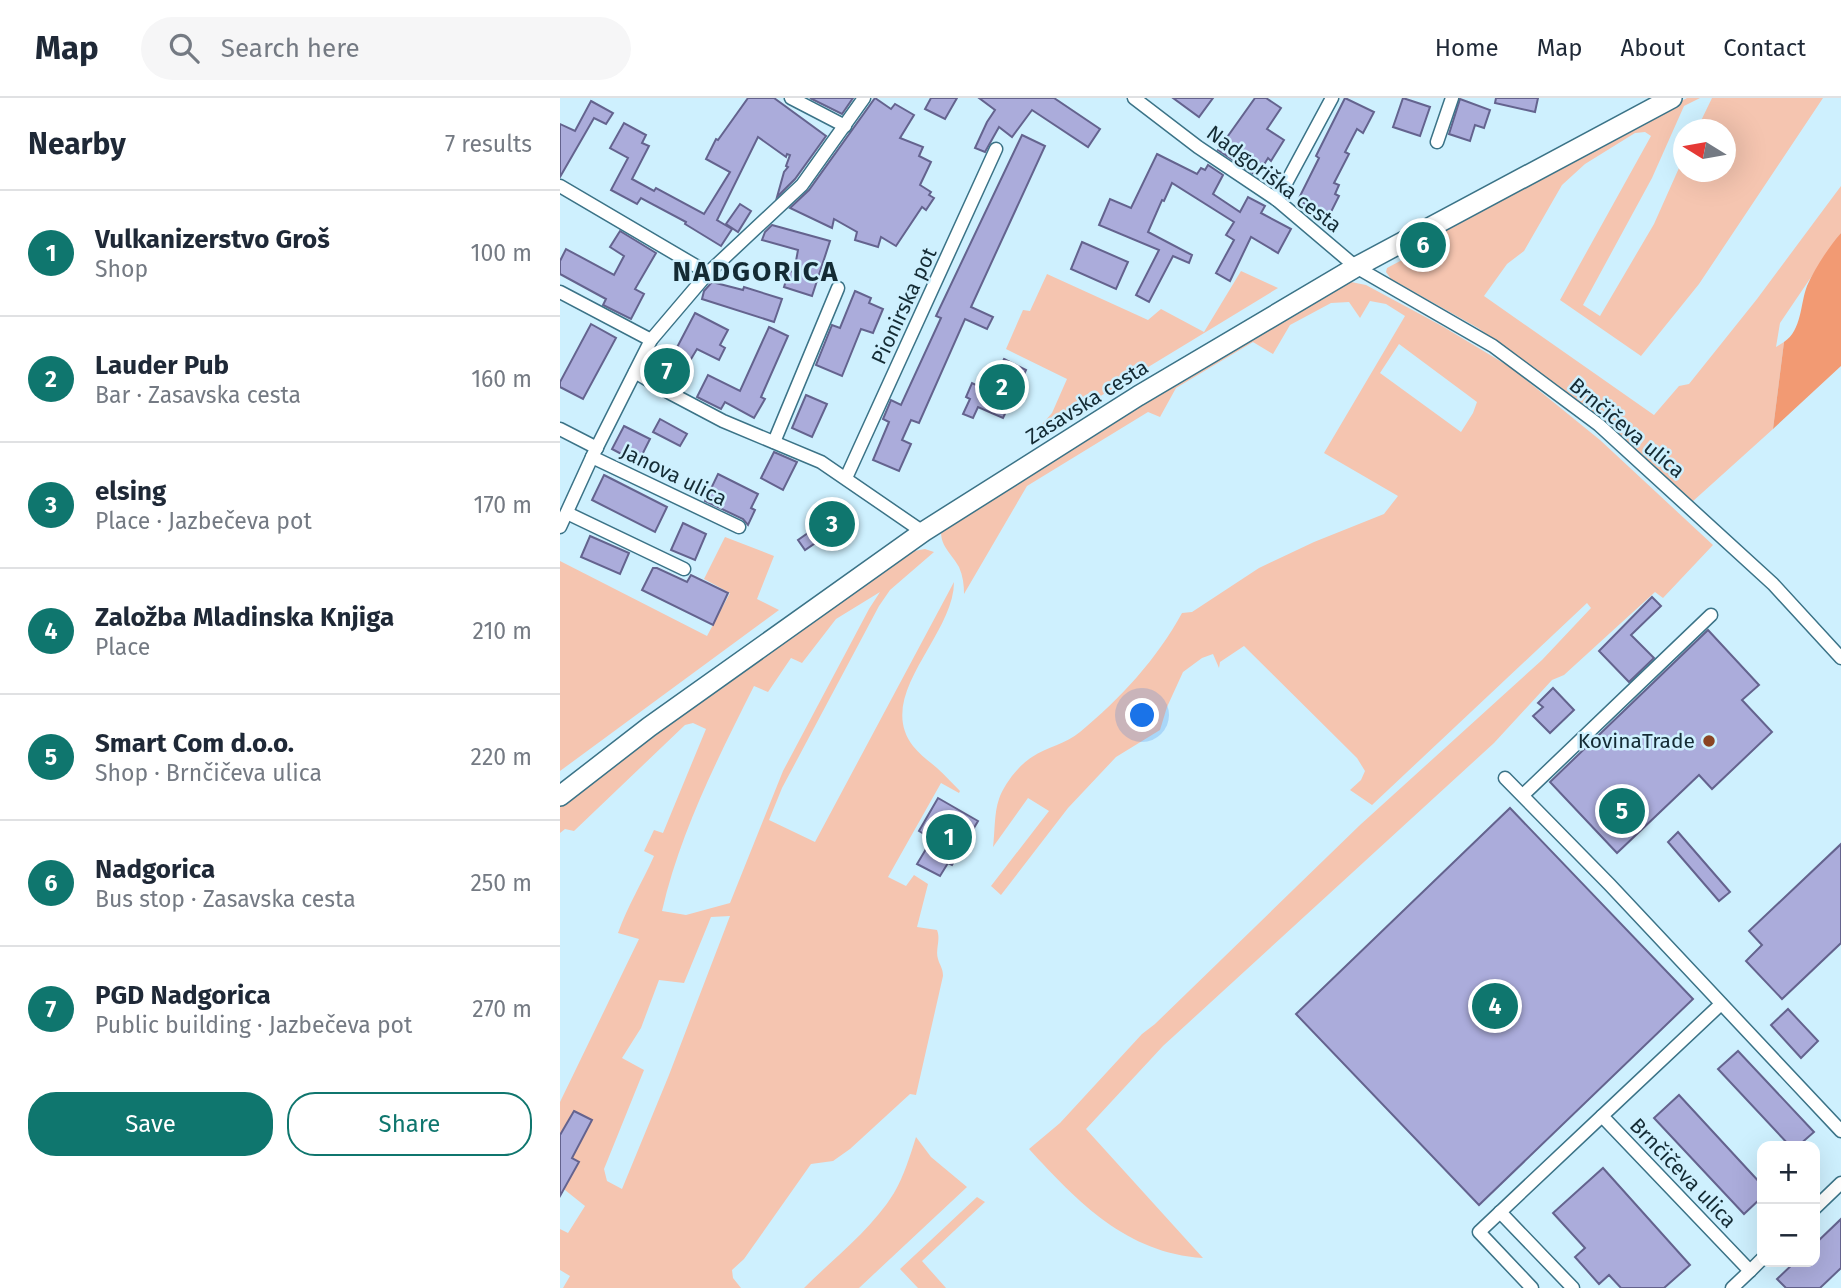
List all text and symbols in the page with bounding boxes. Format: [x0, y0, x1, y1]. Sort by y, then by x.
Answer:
search box [141, 17, 631, 80]
text: Map [35, 28, 99, 68]
icon: search [165, 29, 203, 67]
text: Search here [221, 33, 360, 64]
text: Home [1435, 34, 1499, 62]
text: Map [1537, 34, 1583, 62]
text: About [1621, 34, 1685, 62]
text: Contact [1723, 34, 1806, 62]
north arrow [1673, 119, 1736, 182]
street label: Nadgoriška cesta [1201, 120, 1347, 238]
text: Nearby [28, 126, 126, 162]
text: 7 results [445, 130, 532, 158]
pin: 6 [1400, 219, 1446, 271]
text: Vulkanizerstvo Groš [95, 224, 330, 255]
text: 1 [46, 239, 56, 267]
text: 100 m [471, 239, 532, 267]
street label: Pionirska pot [866, 243, 943, 369]
text: Shop [95, 255, 148, 283]
district label: NADGORICA [673, 255, 839, 288]
pin: 7 [644, 345, 690, 397]
text: Lauder Pub [95, 350, 229, 381]
street label: Zasavska cesta [1021, 354, 1153, 450]
pin: 2 [979, 361, 1025, 413]
text: 2 [45, 365, 57, 393]
text: 160 m [471, 365, 532, 393]
street label: Brnčičeva ulica [1564, 372, 1690, 484]
text: Bar · Zasavska cesta [95, 381, 301, 409]
street label: Janova ulica [617, 438, 731, 512]
text: elsing [95, 476, 166, 507]
text: 3 [45, 491, 57, 519]
text: 170 m [473, 491, 532, 519]
pin: 3 [809, 498, 855, 550]
text: Place · Jazbečeva pot [95, 507, 312, 535]
text: Založba Mladinska Knjiga [95, 602, 394, 633]
text: 4 [45, 617, 58, 645]
text: 210 m [473, 617, 532, 645]
text: Place [95, 633, 150, 661]
your location [1125, 698, 1159, 732]
text: Smart Com d.o.o. [95, 728, 294, 759]
place label: KovinaTrade [1578, 728, 1695, 754]
marker: KovinaTrade [1701, 733, 1717, 749]
text: 5 [45, 743, 57, 771]
text: 220 m [471, 743, 532, 771]
text: Shop · Brnčičeva ulica [95, 759, 322, 787]
pin: 5 [1599, 785, 1645, 837]
pin: 1 [926, 811, 972, 863]
text: Nadgorica [95, 854, 215, 885]
text: 6 [45, 869, 57, 897]
text: 250 m [470, 869, 532, 897]
text: Bus stop · Zasavska cesta [95, 885, 356, 913]
text: PGD Nadgorica [95, 980, 271, 1011]
pin: 4 [1472, 980, 1518, 1032]
text: 7 [46, 995, 56, 1023]
text: 270 m [472, 995, 532, 1023]
text: Public building · Jazbečeva pot [95, 1011, 412, 1039]
button: Save [28, 1092, 273, 1156]
button: Share [287, 1092, 532, 1156]
street label: Brnčičeva ulica [1624, 1113, 1742, 1233]
map controls [1757, 1141, 1820, 1267]
button: + [1757, 1141, 1820, 1204]
button: − [1757, 1204, 1820, 1267]

